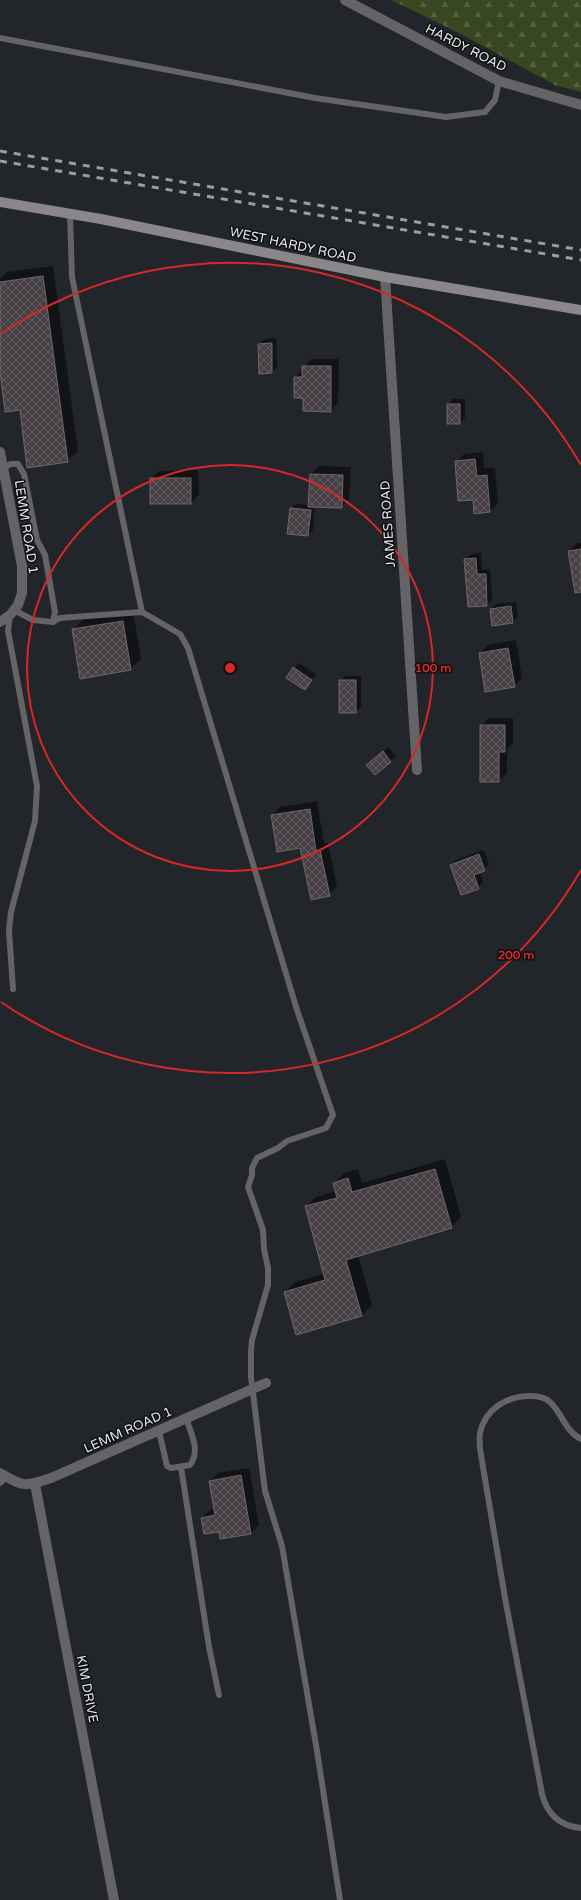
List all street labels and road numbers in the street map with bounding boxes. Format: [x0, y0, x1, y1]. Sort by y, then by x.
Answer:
street label: HARDY ROAD [423, 21, 509, 75]
street label: WEST HARDY ROAD [228, 224, 358, 266]
street label: LEMM ROAD 1 [11, 479, 41, 575]
street label: JAMES ROAD [377, 480, 399, 568]
street label: LEMM ROAD 1 [81, 1403, 175, 1457]
street label: KIM DRIVE [73, 1654, 101, 1724]

